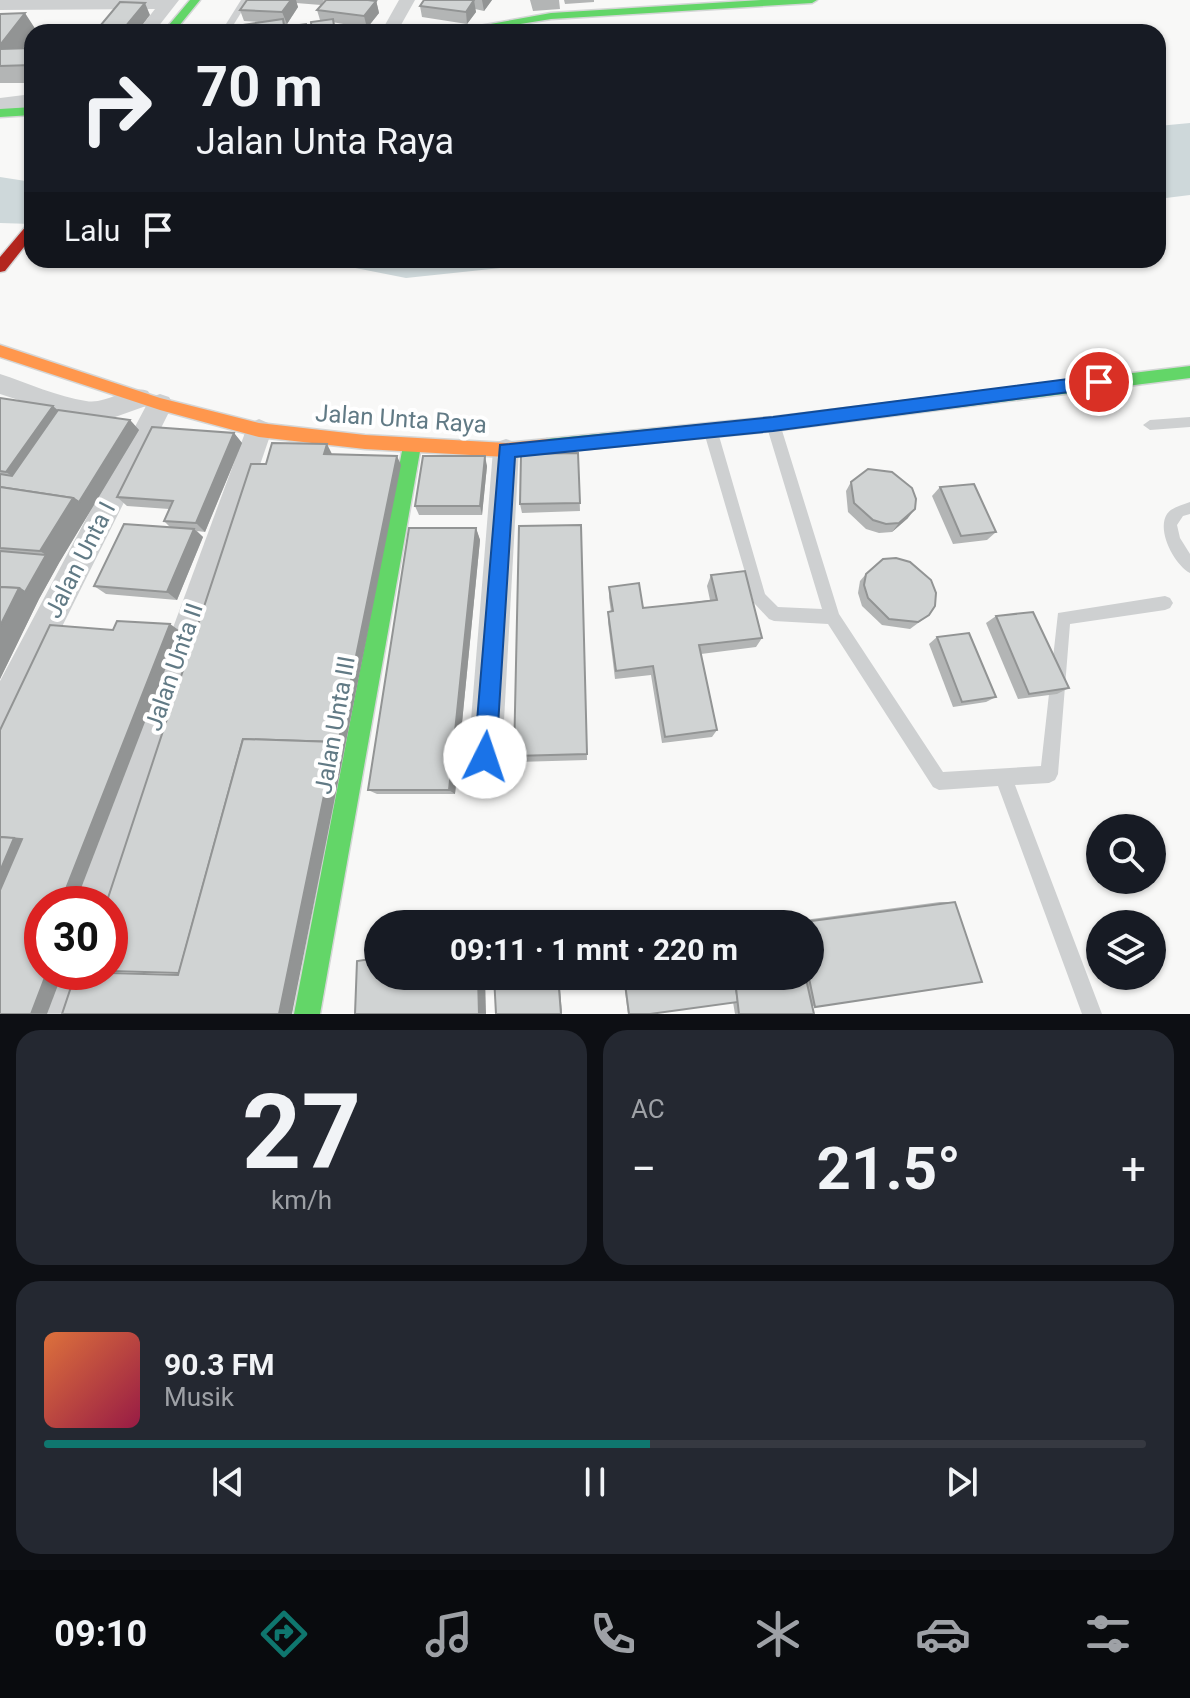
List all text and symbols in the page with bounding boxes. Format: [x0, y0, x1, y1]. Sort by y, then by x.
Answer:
text: 70 m [196, 54, 323, 120]
icon: right [64, 56, 168, 160]
text: Jalan Unta Raya [196, 121, 454, 163]
icon: arrive [136, 208, 180, 252]
text: Lalu [64, 213, 120, 248]
pin [1065, 348, 1133, 416]
icon: arrive [1077, 360, 1121, 404]
street label: Jalan Unta Raya [314, 399, 488, 439]
street label: Jalan Unta I [39, 497, 121, 623]
street label: Jalan Unta II [139, 600, 209, 734]
street label: Jalan Unta III [309, 654, 361, 796]
position arrow [443, 715, 527, 799]
map controls [1086, 814, 1166, 990]
button: search [1086, 814, 1166, 894]
speed limit sign: 30 [24, 886, 128, 990]
button: layers [1086, 910, 1166, 990]
text: 09:11 · 1 mnt · 220 m [450, 932, 738, 967]
text: 27 [242, 1072, 361, 1193]
text: AC [631, 1094, 665, 1124]
text: 21.5° [817, 1133, 961, 1204]
text: − [631, 1143, 656, 1195]
text: + [1121, 1143, 1146, 1195]
text: km/h [271, 1185, 332, 1215]
text: 90.3 FM [164, 1347, 275, 1382]
text: Musik [164, 1382, 234, 1412]
icon: previous [206, 1460, 250, 1504]
icon: pause [573, 1460, 617, 1504]
icon: next [940, 1460, 984, 1504]
icon: directions [256, 1606, 312, 1662]
icon: music [421, 1606, 477, 1662]
icon: phone [585, 1606, 641, 1662]
icon: climate [750, 1606, 806, 1662]
icon: car [915, 1606, 971, 1662]
icon: filters [1080, 1606, 1136, 1662]
text: 09:10 [54, 1613, 147, 1655]

